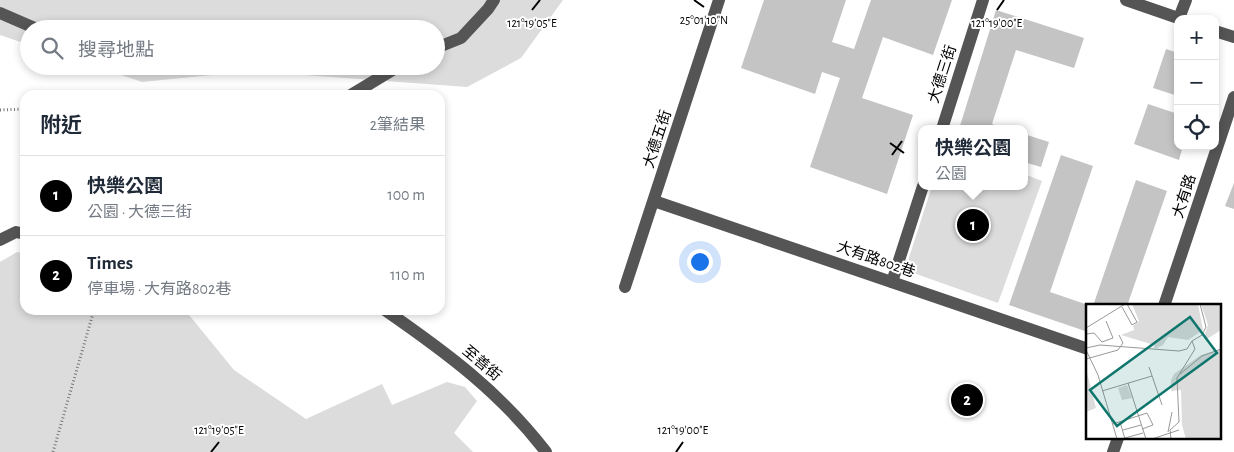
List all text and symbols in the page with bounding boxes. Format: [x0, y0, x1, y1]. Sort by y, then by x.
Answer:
text: 25°01'10"N [680, 14, 728, 26]
map controls [1174, 15, 1219, 150]
button: + [1174, 15, 1219, 60]
text: 121°19'05"E [507, 17, 557, 29]
text: 121°19'00"E [972, 17, 1023, 29]
search box [20, 20, 445, 75]
icon: search [38, 34, 66, 62]
text: 搜尋地點 [78, 41, 154, 60]
street label: 大德三街 [924, 43, 959, 105]
button: − [1174, 60, 1219, 105]
button: locate [1174, 105, 1219, 150]
street label: 大德五街 [639, 108, 674, 170]
text: 附近 [40, 115, 82, 136]
text: 2筆結果 [370, 117, 425, 133]
popup [918, 125, 1028, 190]
text: 快樂公園 [935, 139, 1011, 158]
text: 公園 [935, 166, 967, 182]
street label: 大有路 [1169, 172, 1199, 220]
text: 快樂公園 [87, 177, 163, 196]
text: 1 [53, 187, 59, 203]
text: 100 m [387, 187, 425, 203]
text: 公園 · 大德三街 [87, 204, 192, 220]
pin: 1 [957, 206, 989, 244]
street label: 大有路802巷 [835, 238, 917, 280]
your location [687, 249, 713, 275]
text: Times [87, 254, 133, 273]
text: 2 [52, 267, 60, 283]
text: 110 m [390, 267, 425, 283]
text: 停車場 · 大有路802巷 [87, 281, 231, 297]
inset map [1086, 304, 1222, 440]
street label: 至善街 [460, 342, 504, 384]
pin: 2 [951, 381, 983, 419]
text: 121°19'05"E [194, 424, 244, 436]
text: 121°19'00"E [658, 424, 709, 436]

